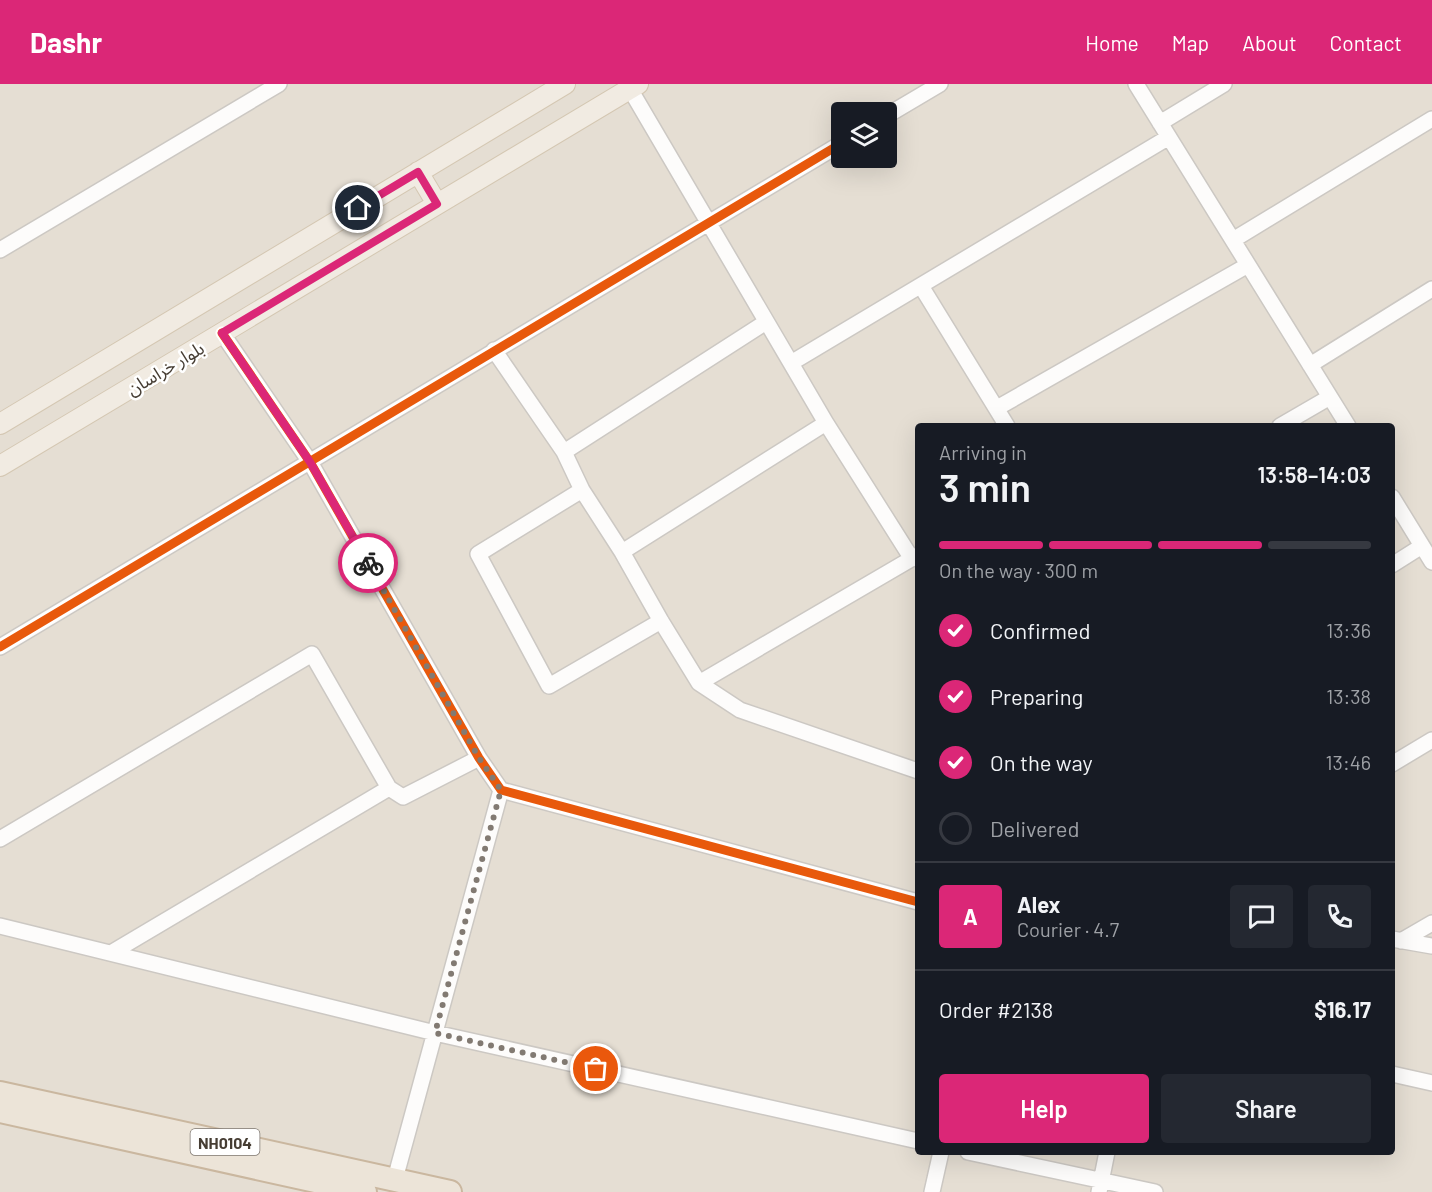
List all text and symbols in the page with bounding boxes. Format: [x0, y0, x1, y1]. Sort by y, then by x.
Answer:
text: Dashr [30, 25, 102, 59]
text: Home [1085, 30, 1139, 55]
text: Map [1172, 30, 1209, 55]
text: About [1242, 30, 1297, 55]
text: Contact [1330, 30, 1402, 55]
map controls [831, 102, 897, 168]
button: layers [831, 102, 897, 168]
pin [332, 182, 383, 233]
icon: home [341, 191, 374, 224]
street label: بلوار خراسان [122, 336, 208, 401]
text: Arriving in [939, 440, 1027, 464]
text: 13:58–14:03 [1257, 461, 1371, 487]
text: 3 min [939, 463, 1031, 510]
courier [338, 533, 398, 593]
icon: bike [352, 547, 385, 580]
text: On the way · 300 m [939, 558, 1098, 582]
icon: check [939, 614, 972, 647]
text: Confirmed [990, 617, 1090, 643]
text: 13:36 [1326, 618, 1371, 642]
icon: check [939, 680, 972, 713]
text: Preparing [990, 683, 1083, 709]
text: 13:38 [1326, 684, 1371, 708]
icon: check [939, 746, 972, 779]
text: On the way [990, 749, 1093, 775]
text: 13:46 [1326, 750, 1371, 774]
text: Delivered [990, 815, 1079, 841]
button: chat [1230, 885, 1293, 948]
button: phone [1308, 885, 1371, 948]
text: Alex [1017, 891, 1060, 917]
text: A [963, 903, 978, 929]
text: Courier · 4.7 [1017, 917, 1119, 941]
text: Order #2138 [939, 996, 1053, 1022]
text: $16.17 [1314, 996, 1371, 1022]
pin [570, 1043, 621, 1094]
icon: bag [579, 1052, 612, 1085]
button: Help [939, 1074, 1149, 1143]
button: Share [1161, 1074, 1371, 1143]
road number: NH0104 [190, 1129, 260, 1155]

